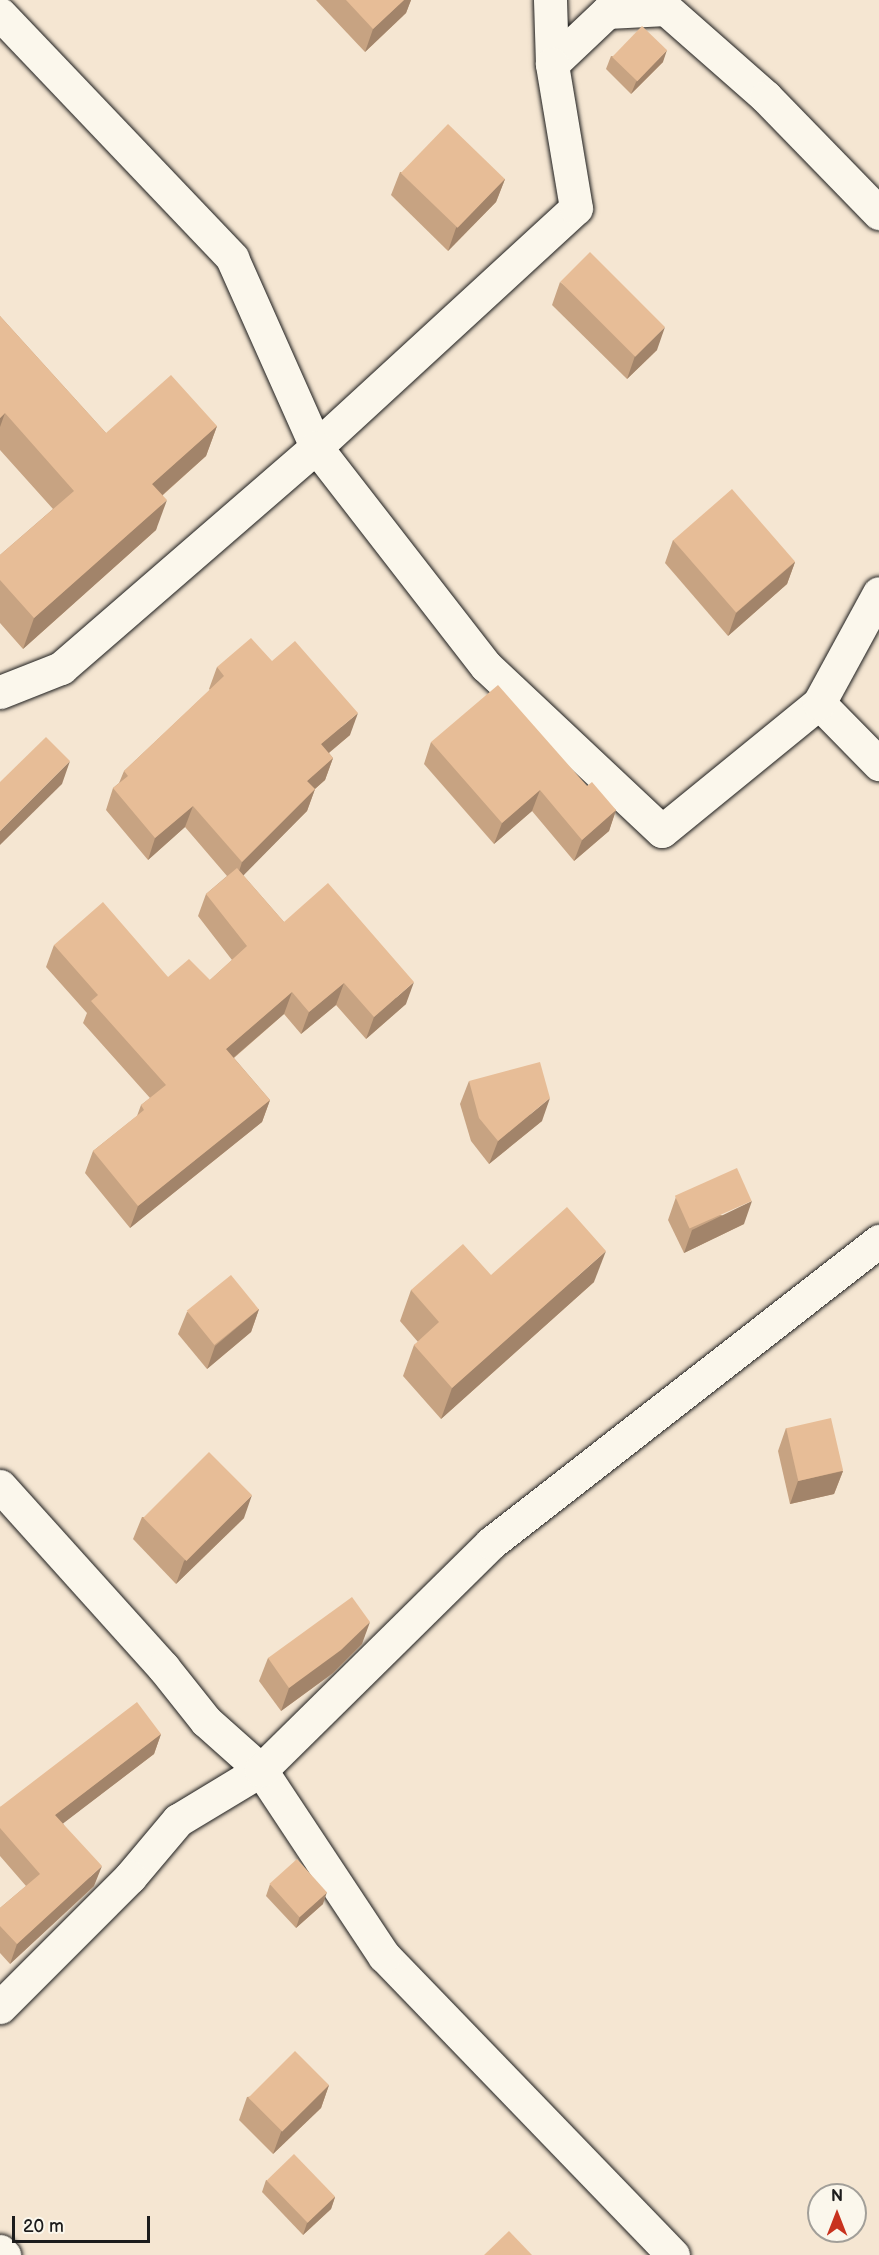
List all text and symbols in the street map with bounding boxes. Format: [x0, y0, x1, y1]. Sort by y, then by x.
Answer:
north arrow [807, 2183, 867, 2243]
text: N [831, 2187, 843, 2206]
scale bar [15, 2204, 153, 2242]
text: 20 m [23, 2216, 64, 2237]

